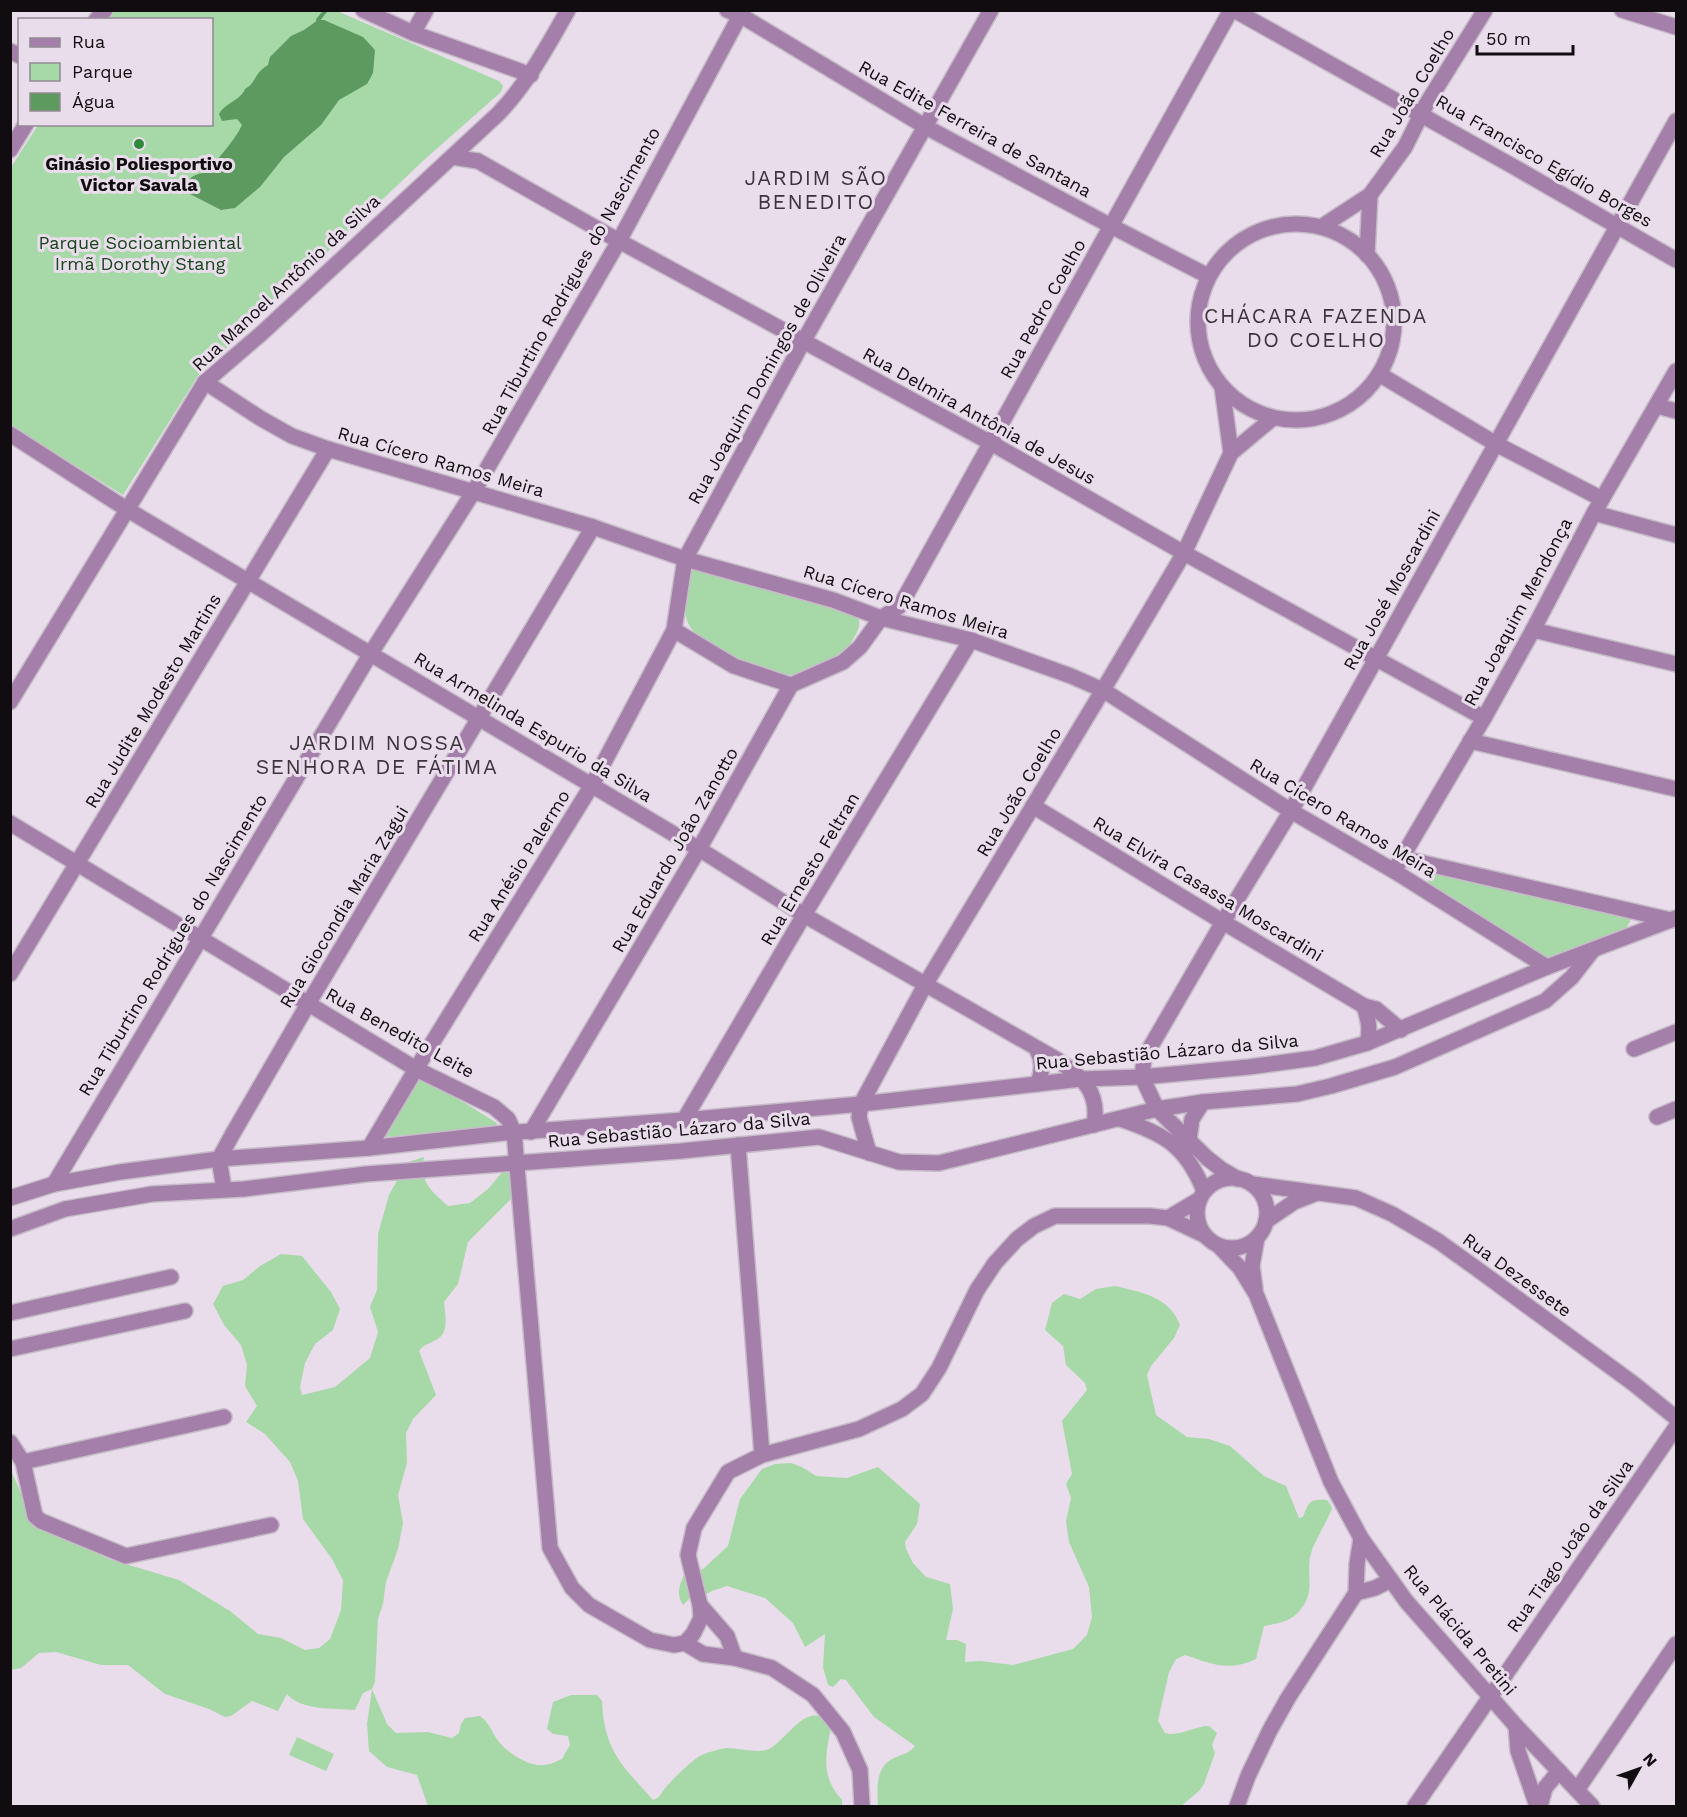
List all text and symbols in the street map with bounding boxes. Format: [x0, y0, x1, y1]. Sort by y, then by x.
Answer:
legend [18, 18, 213, 126]
scale bar [1477, 18, 1573, 56]
street label: Rua João Coelho [1365, 24, 1459, 161]
text: 50 m [1486, 28, 1531, 49]
text: Rua [72, 31, 105, 52]
street label: Rua Edite Ferreira de Santana [855, 56, 1095, 201]
text: Parque [72, 61, 133, 82]
street label: Rua Francisco Egídio Borges [1432, 90, 1656, 231]
text: Água [72, 91, 115, 112]
street label: Rua Tiburtino Rodrigues do Nascimento [477, 123, 664, 438]
marker: Ginásio Poliesportivo Victor Savala [132, 137, 146, 151]
place label: Ginásio Poliesportivo Victor Savala [45, 153, 233, 195]
district label: JARDIM SÃO BENEDITO [744, 165, 888, 214]
street label: Rua Manoel Antônio da Silva [187, 190, 384, 375]
street label: Rua Joaquim Domingos de Oliveira [683, 230, 850, 508]
park label: Parque Socioambiental Irmã Dorothy Stang [38, 232, 242, 274]
street label: Rua Pedro Coelho [995, 235, 1090, 382]
district label: CHÁCARA FAZENDA DO COELHO [1204, 303, 1428, 352]
street label: Rua Delmira Antônia de Jesus [859, 343, 1099, 488]
street label: Rua Cícero Ramos Meira [335, 422, 547, 501]
street label: Rua José Moscardini [1339, 506, 1444, 674]
street label: Rua Joaquim Mendonça [1459, 514, 1576, 709]
street label: Rua Cícero Ramos Meira [801, 560, 1011, 643]
street label: Rua Judite Modesto Martins [80, 590, 225, 812]
street label: Rua Armelinda Espurio da Silva [411, 647, 656, 806]
street label: Rua João Coelho [972, 723, 1066, 860]
district label: JARDIM NOSSA SENHORA DE FÁTIMA [256, 730, 498, 779]
street label: Rua Eduardo João Zanotto [607, 743, 742, 956]
street label: Rua Cícero Ramos Meira [1246, 754, 1440, 882]
street label: Rua Anésio Palermo [463, 786, 574, 946]
street label: Rua Ernesto Feltran [756, 788, 864, 949]
street label: Rua Tiburtino Rodrigues do Nascimento [74, 790, 271, 1100]
street label: Rua Giocondia Maria Zagui [275, 802, 412, 1012]
street label: Rua Elvira Casassa Moscardini [1089, 811, 1327, 966]
street label: Rua Benedito Leite [322, 983, 478, 1082]
street label: Rua Sebastião Lázaro da Silva [1035, 1030, 1299, 1073]
street label: Rua Sebastião Lázaro da Silva [547, 1108, 811, 1151]
street label: Rua Dezessete [1459, 1228, 1576, 1321]
street label: Rua Tiago João da Silva [1502, 1455, 1637, 1636]
street label: Rua Plácida Pretini [1400, 1560, 1521, 1699]
north arrow [1609, 1739, 1669, 1799]
text: N [1639, 1749, 1661, 1770]

